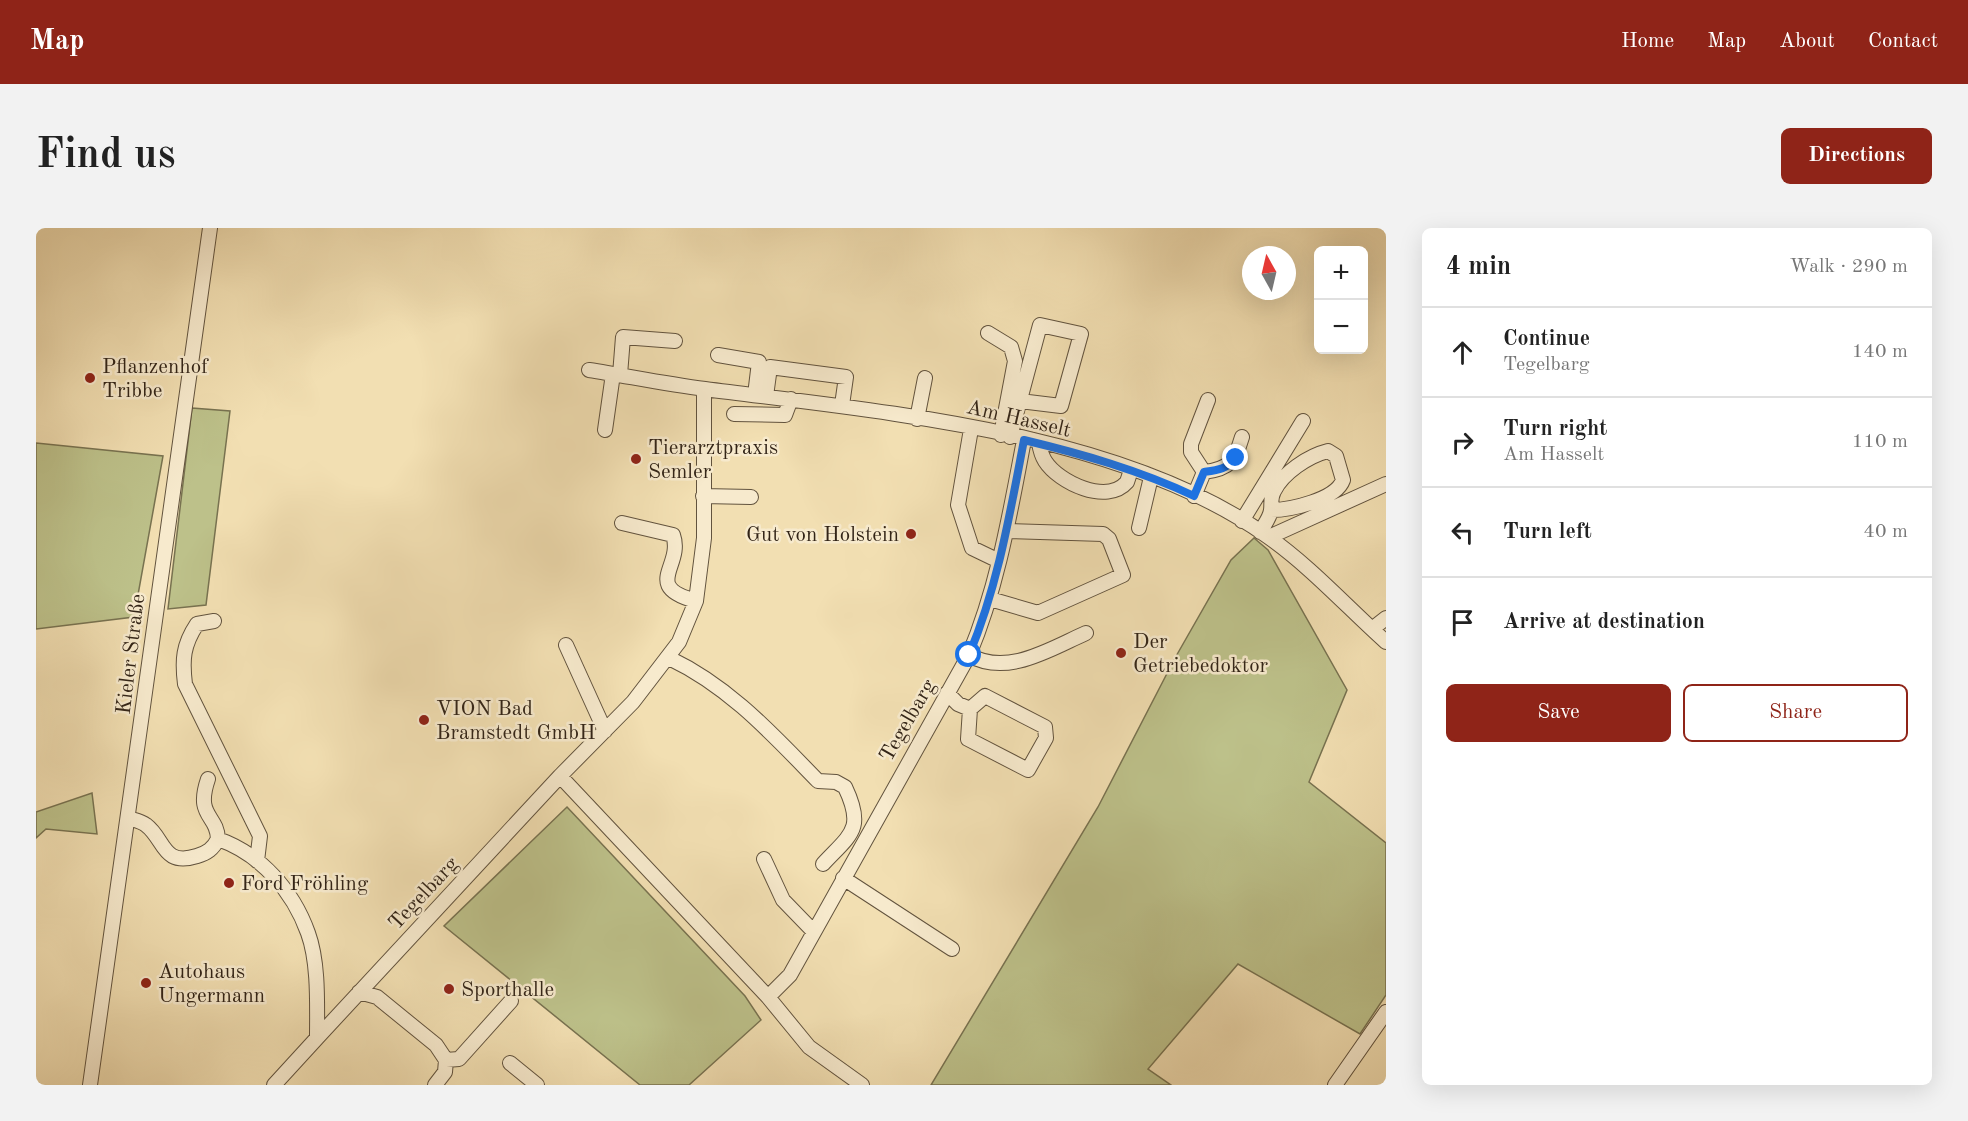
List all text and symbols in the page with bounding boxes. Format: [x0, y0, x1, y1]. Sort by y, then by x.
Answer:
text: Map [30, 28, 84, 56]
text: Home [1621, 31, 1674, 52]
text: Map [1707, 31, 1746, 52]
text: About [1779, 31, 1835, 52]
text: Contact [1868, 31, 1938, 52]
button: Directions [1781, 128, 1932, 184]
text: Find us [36, 135, 175, 177]
north arrow [1242, 246, 1296, 300]
map controls [1314, 246, 1368, 354]
button: + [1314, 246, 1368, 300]
text: 4 min [1446, 254, 1511, 280]
text: Walk · 290 m [1789, 257, 1908, 277]
button: − [1314, 300, 1368, 354]
text: Continue [1503, 328, 1590, 350]
icon: ahead [1446, 336, 1479, 369]
text: 140 m [1852, 342, 1908, 362]
text: Tegelbarg [1503, 355, 1590, 375]
place label: Pflanzenhof Tribbe [102, 357, 209, 402]
marker: Pflanzenhof Tribbe [83, 371, 97, 385]
street label: Am Hasselt [964, 397, 1073, 442]
text: Turn right [1503, 418, 1607, 440]
icon: right [1446, 426, 1479, 459]
text: 110 m [1852, 432, 1908, 452]
place label: Tierarztpraxis Semler [648, 438, 778, 483]
route end [1222, 444, 1248, 470]
text: Am Hasselt [1503, 445, 1604, 465]
marker: Tierarztpraxis Semler [629, 452, 643, 466]
icon: left [1446, 516, 1479, 549]
text: Turn left [1503, 521, 1592, 543]
text: 40 m [1863, 522, 1908, 542]
place label: Gut von Holstein [746, 525, 899, 546]
marker: Gut von Holstein [904, 527, 918, 541]
street label: Kieler Straße [114, 593, 149, 716]
icon: arrive [1446, 606, 1479, 639]
text: Arrive at destination [1503, 611, 1705, 633]
place label: Der Getriebedoktor [1133, 632, 1269, 677]
route start [955, 641, 981, 667]
marker: Der Getriebedoktor [1114, 646, 1128, 660]
street label: Tegelbarg [876, 676, 940, 765]
button: Save [1446, 684, 1671, 742]
button: Share [1683, 684, 1908, 742]
place label: VION Bad Bramstedt GmbH [436, 699, 596, 744]
marker: VION Bad Bramstedt GmbH [417, 713, 431, 727]
street label: Tegelbarg [385, 853, 463, 934]
place label: Ford Fröhling [241, 874, 369, 895]
marker: Ford Fröhling [222, 876, 236, 890]
place label: Autohaus Ungermann [158, 962, 265, 1007]
marker: Autohaus Ungermann [139, 976, 153, 990]
place label: Sporthalle [461, 980, 554, 1001]
marker: Sporthalle [442, 982, 456, 996]

